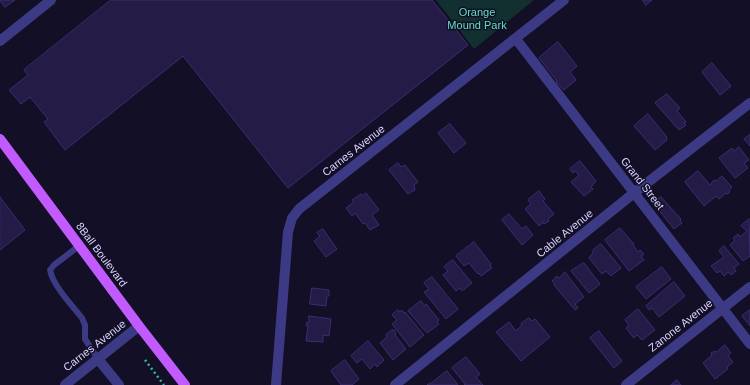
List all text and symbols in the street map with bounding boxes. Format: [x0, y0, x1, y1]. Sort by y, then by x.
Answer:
park label: Orange Mound Park [447, 6, 507, 32]
street label: Carnes Avenue [320, 123, 388, 179]
street label: Grand Street [617, 155, 667, 213]
street label: Cable Avenue [534, 207, 596, 261]
street label: 8Ball Boulevard [73, 220, 129, 290]
street label: Zanone Avenue [646, 297, 716, 355]
street label: Carnes Avenue [61, 318, 129, 374]

